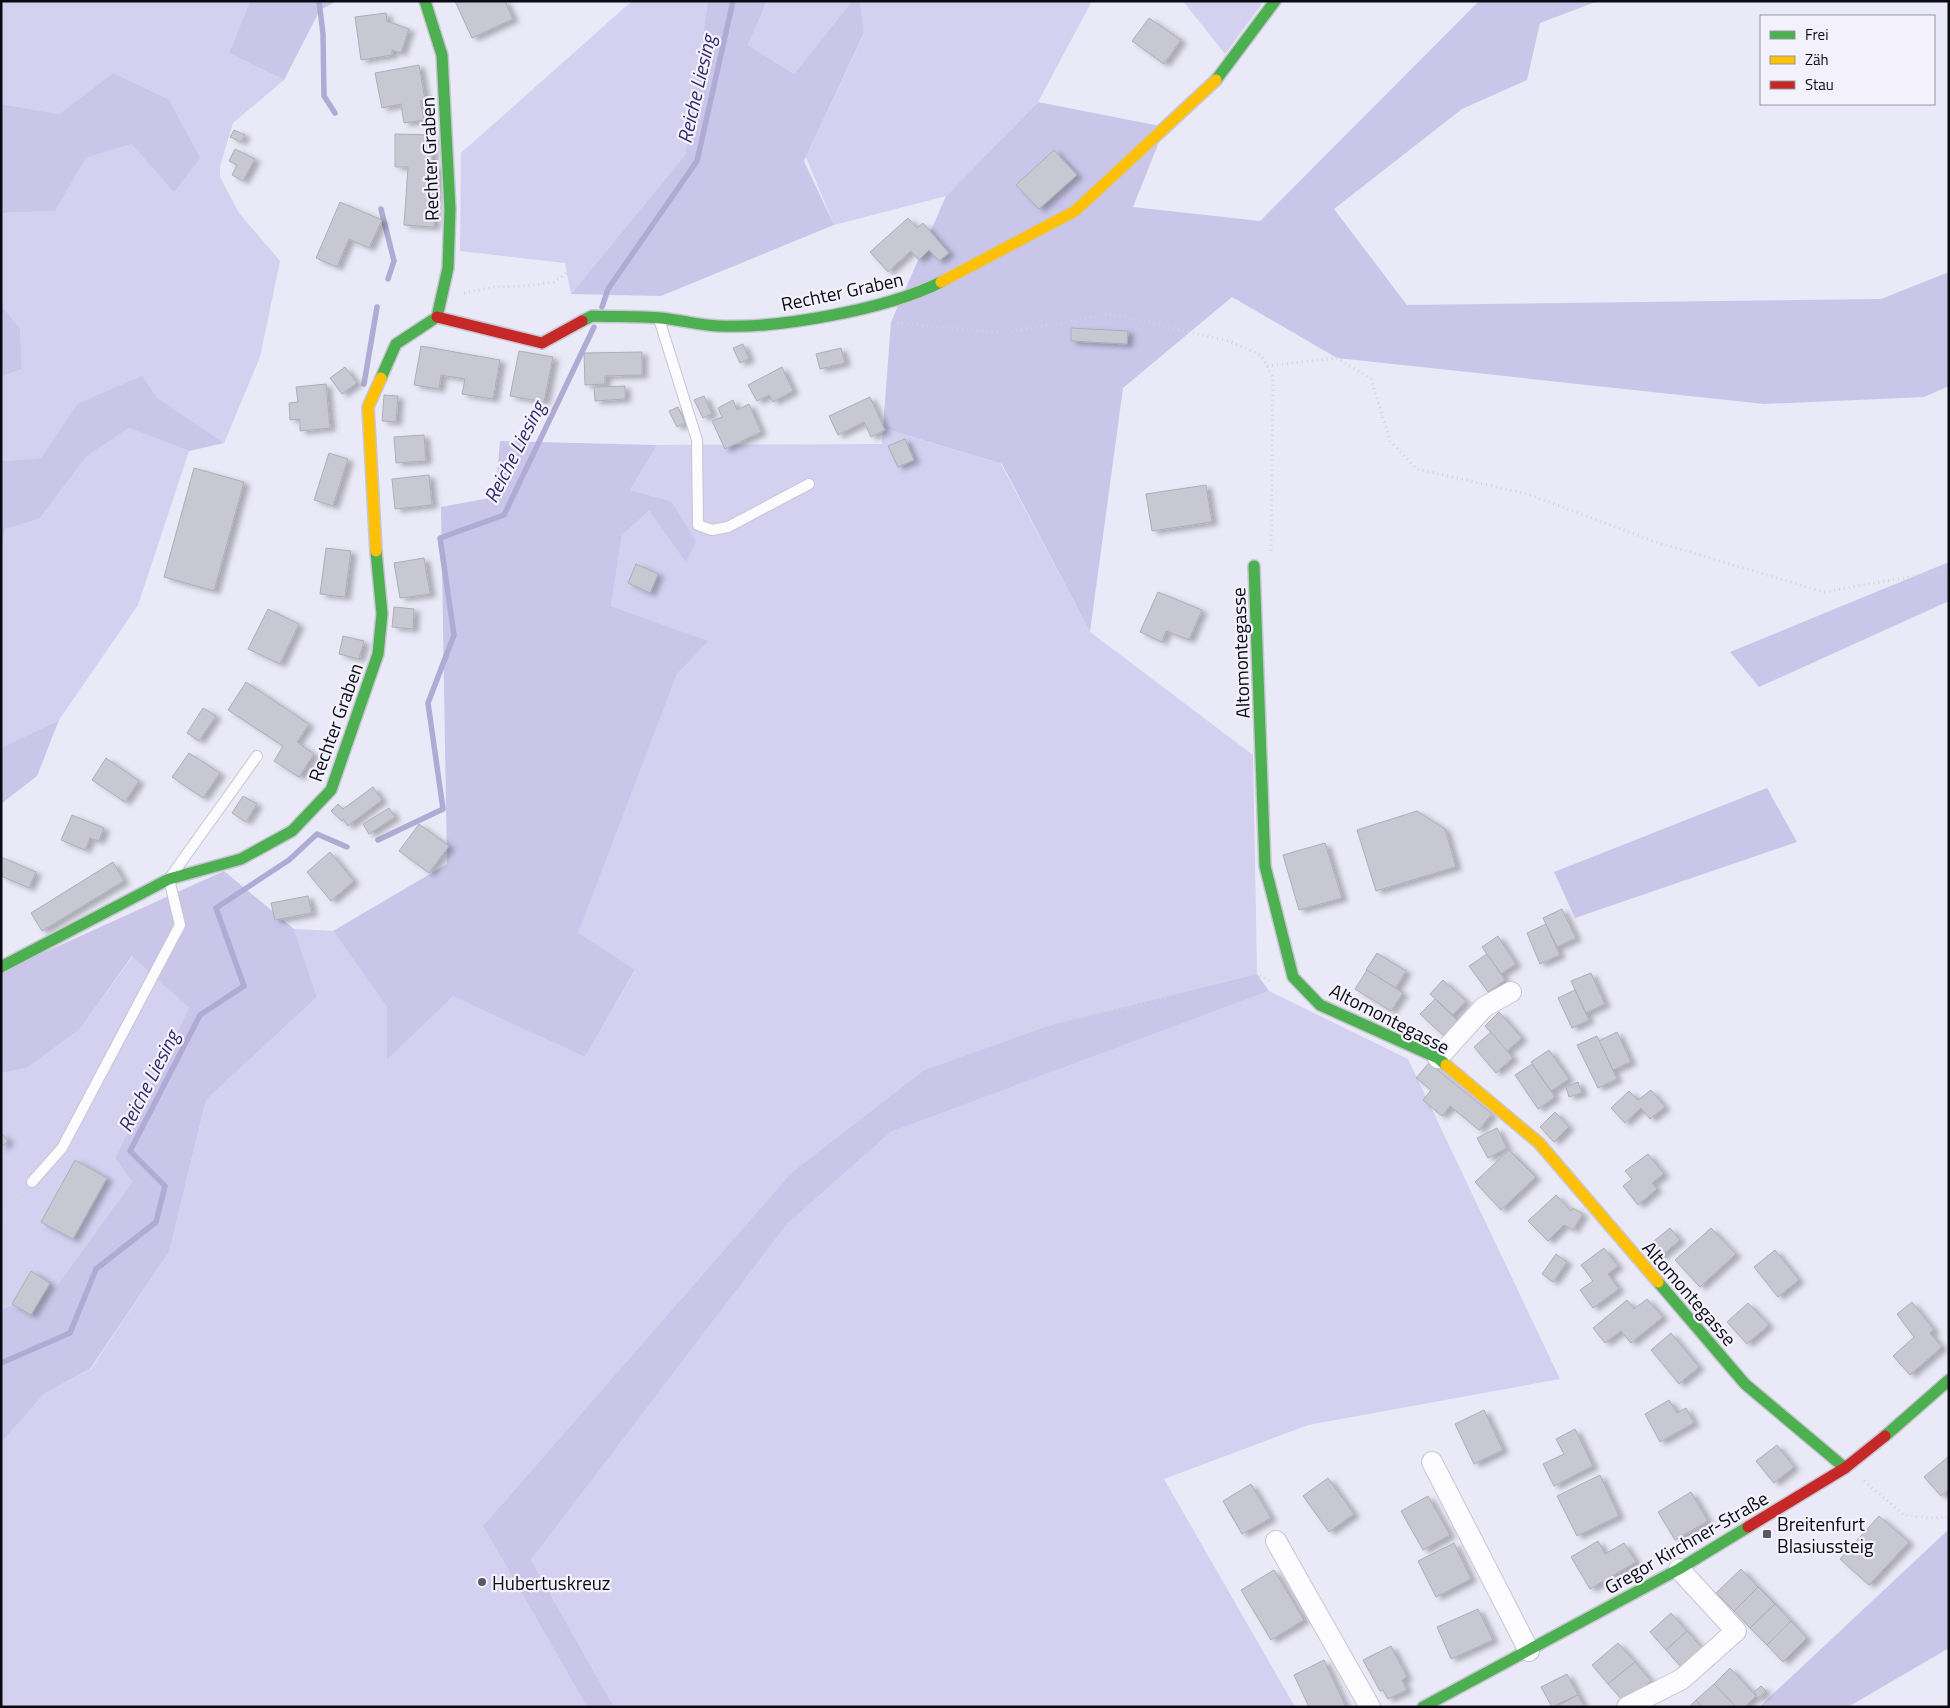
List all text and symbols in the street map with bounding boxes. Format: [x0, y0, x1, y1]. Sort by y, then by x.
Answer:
legend [1760, 15, 1935, 105]
text: Frei [1805, 23, 1828, 46]
water label: Reiche Liesing [668, 29, 724, 146]
text: Zäh [1805, 48, 1829, 71]
text: Stau [1805, 73, 1834, 96]
street label: Rechter Graben [412, 96, 446, 222]
street label: Rechter Graben [778, 264, 906, 318]
water label: Reiche Liesing [475, 393, 554, 508]
street label: Altomontegasse [1223, 587, 1257, 719]
street label: Rechter Graben [300, 659, 370, 785]
street label: Altomontegasse [1325, 975, 1455, 1061]
water label: Reiche Liesing [109, 1022, 188, 1137]
street label: Altomontegasse [1636, 1234, 1744, 1352]
street label: Gregor Kirchner-Straße [1599, 1483, 1773, 1601]
place label: Breitenfurt Blasiussteig [1777, 1509, 1874, 1560]
marker: Breitenfurt Blasiussteig [1761, 1528, 1773, 1540]
place label: Hubertuskreuz [492, 1568, 610, 1597]
marker: Hubertuskreuz [476, 1576, 488, 1588]

